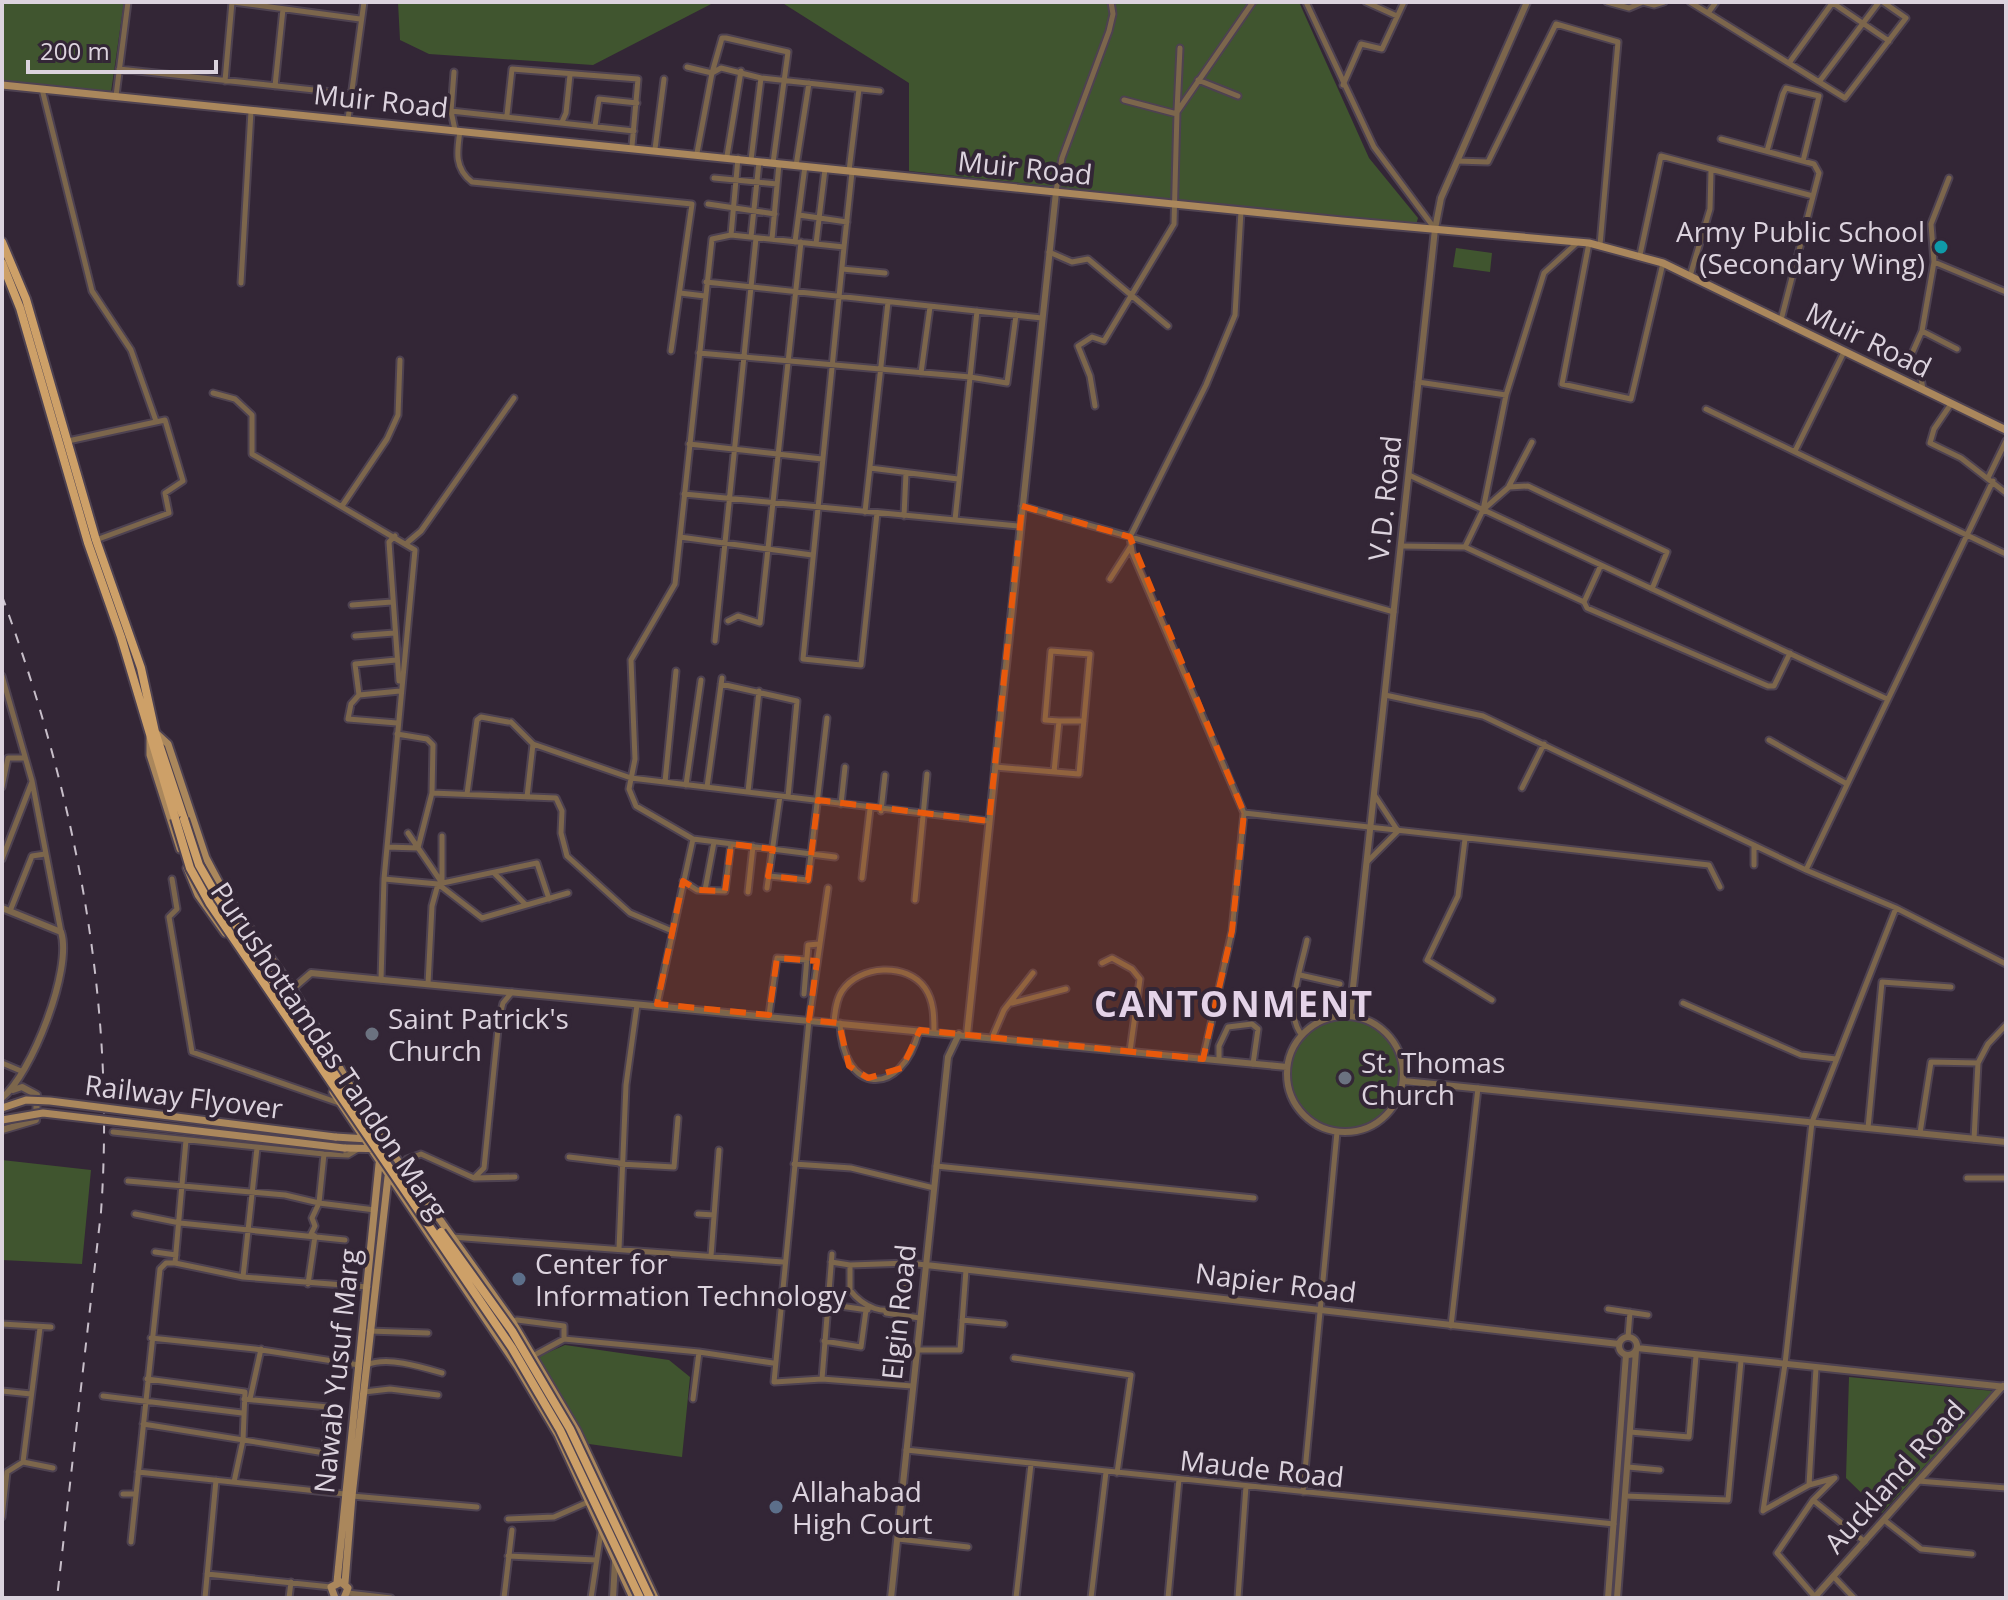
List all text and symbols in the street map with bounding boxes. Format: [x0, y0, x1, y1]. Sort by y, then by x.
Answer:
scale bar [28, 24, 216, 74]
text: 200 m [40, 34, 110, 67]
street label: Muir Road [312, 74, 450, 126]
street label: Muir Road [956, 141, 1094, 193]
place label: Army Public School (Secondary Wing) [1676, 212, 1925, 282]
marker: Army Public School (Secondary Wing) [1932, 238, 1950, 256]
street label: Muir Road [1800, 292, 1938, 386]
street label: V.D. Road [1359, 433, 1409, 563]
street label: Purushottamdas Tandon Marg [203, 874, 457, 1226]
district label: CANTONMENT [1094, 979, 1374, 1028]
place label: Saint Patrick's Church [388, 999, 569, 1069]
marker: Saint Patrick's Church [363, 1025, 381, 1043]
place label: St. Thomas Church [1361, 1043, 1505, 1113]
street label: Railway Flyover [83, 1065, 286, 1127]
marker: St. Thomas Church [1336, 1069, 1354, 1087]
street label: Elgin Road [872, 1242, 924, 1382]
place label: Center for Information Technology [535, 1244, 847, 1314]
street label: Nawab Yusuf Marg [304, 1247, 368, 1495]
street label: Napier Road [1193, 1253, 1359, 1311]
marker: Center for Information Technology [510, 1270, 528, 1288]
street label: Auckland Road [1815, 1391, 1973, 1561]
street label: Maude Road [1178, 1440, 1346, 1496]
place label: Allahabad High Court [792, 1472, 932, 1542]
marker: Allahabad High Court [767, 1498, 785, 1516]

